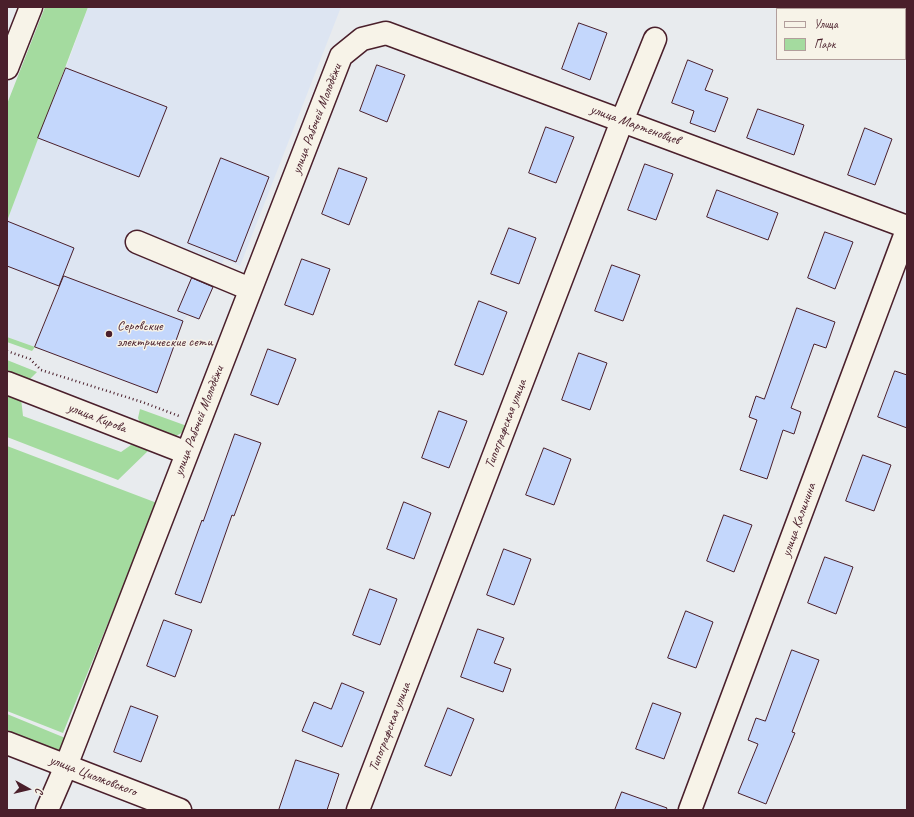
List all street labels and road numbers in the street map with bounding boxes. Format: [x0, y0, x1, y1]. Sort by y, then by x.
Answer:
street label: улица Рабочей Молодёжи [288, 62, 346, 176]
street label: улица Мартеновцев [588, 101, 682, 149]
street label: улица Рабочей Молодёжи [170, 364, 228, 478]
street label: Типографская улица [481, 377, 531, 471]
street label: улица Кирова [65, 399, 129, 437]
street label: улица Калинина [778, 481, 820, 559]
street label: Типографская улица [365, 680, 415, 774]
street label: улица Циолковского [47, 752, 139, 800]

